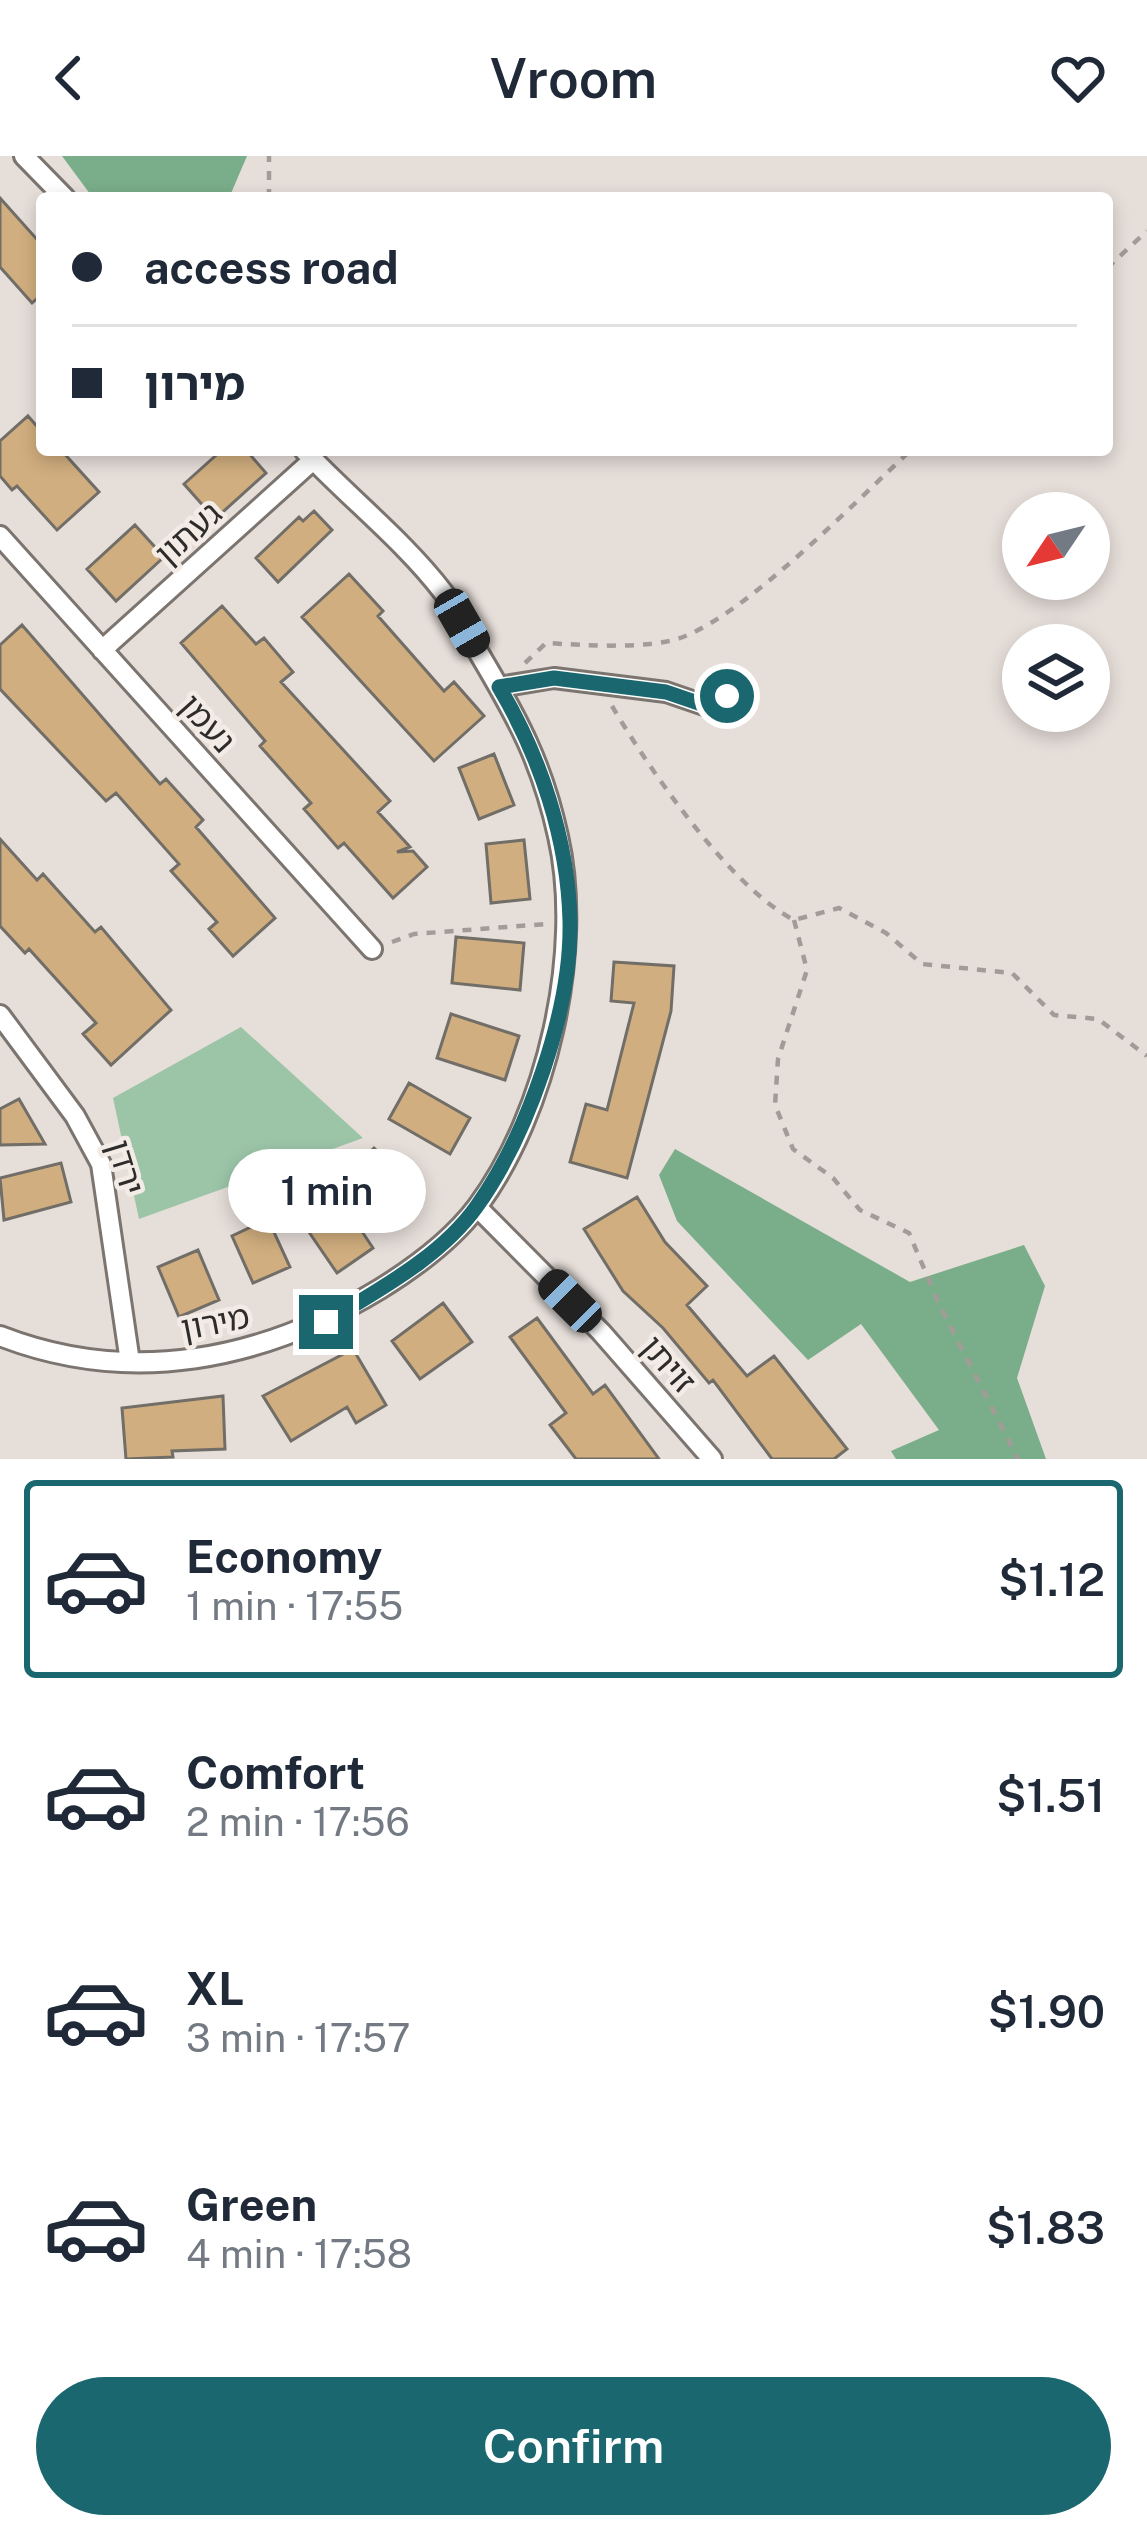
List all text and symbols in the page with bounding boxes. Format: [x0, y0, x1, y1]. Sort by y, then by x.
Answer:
icon: back [36, 45, 102, 111]
icon: heart [1045, 45, 1111, 111]
text: Vroom [490, 47, 657, 110]
text: access road [144, 241, 399, 294]
text: מירון [144, 357, 245, 410]
north arrow [1002, 492, 1110, 600]
map controls [1002, 492, 1110, 732]
street label: געתון [147, 494, 229, 572]
car [428, 583, 496, 663]
button: layers [1002, 624, 1110, 732]
route start [700, 669, 754, 723]
street label: נעמן [172, 686, 244, 760]
street label: ירדן [100, 1135, 152, 1199]
callout: 1 min [227, 1148, 425, 1232]
text: 1 min [281, 1168, 373, 1214]
car [532, 1263, 608, 1339]
route end [299, 1295, 353, 1349]
street label: מירון [178, 1297, 252, 1347]
street label: זויתן [634, 1328, 704, 1400]
icon: car [42, 1525, 150, 1633]
text: Economy [186, 1530, 382, 1583]
text: $1.12 [998, 1553, 1105, 1606]
text: 1 min · 17:55 [186, 1583, 403, 1629]
icon: car [42, 1741, 150, 1849]
text: Comfort [186, 1746, 365, 1799]
text: $1.51 [996, 1769, 1105, 1822]
text: 2 min · 17:56 [186, 1799, 410, 1845]
icon: car [42, 1957, 150, 2065]
text: XL [186, 1962, 244, 2015]
text: $1.90 [988, 1985, 1105, 2038]
text: 3 min · 17:57 [186, 2015, 410, 2061]
icon: car [42, 2173, 150, 2281]
text: Green [186, 2178, 317, 2231]
text: $1.83 [986, 2201, 1105, 2254]
text: 4 min · 17:58 [186, 2231, 412, 2277]
button: Confirm [36, 2377, 1111, 2515]

